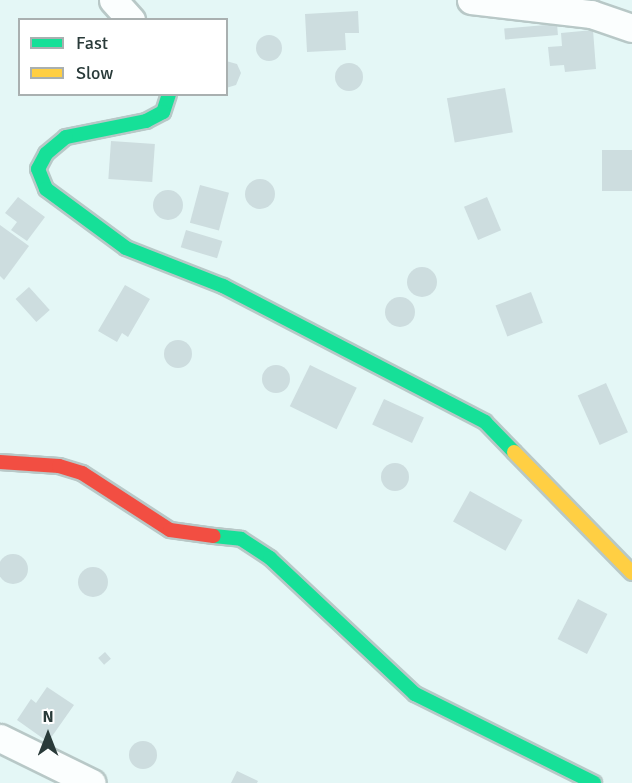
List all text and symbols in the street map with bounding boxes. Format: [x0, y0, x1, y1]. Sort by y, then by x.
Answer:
legend [18, 18, 228, 96]
text: Fast [76, 32, 108, 54]
text: Slow [76, 62, 113, 84]
north arrow [18, 705, 78, 765]
text: N [42, 707, 54, 727]

